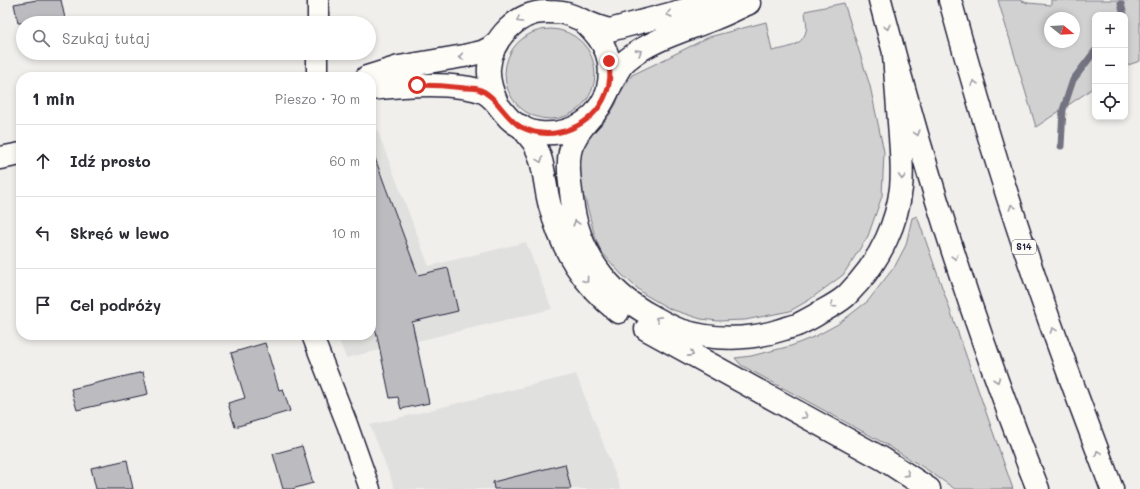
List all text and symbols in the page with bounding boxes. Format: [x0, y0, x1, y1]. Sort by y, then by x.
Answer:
one-way arrow [666, 9, 673, 18]
north arrow [1044, 12, 1080, 48]
map controls [1092, 12, 1128, 120]
button: + [1092, 12, 1128, 48]
search box [16, 16, 376, 60]
one-way arrow [516, 16, 523, 23]
one-way arrow [882, 24, 891, 31]
icon: search [30, 27, 52, 49]
text: Szukaj tutaj [62, 28, 150, 48]
button: − [1092, 48, 1128, 84]
one-way arrow [635, 49, 642, 57]
one-way arrow [458, 52, 464, 60]
route end [600, 52, 618, 70]
route start [408, 76, 426, 94]
one-way arrow [970, 80, 979, 87]
button: locate [1092, 84, 1128, 120]
text: 1 min [32, 87, 75, 109]
text: Pieszo · 70 m [275, 90, 360, 107]
one-way arrow [912, 129, 921, 136]
icon: ahead [32, 150, 54, 172]
text: Idź prosto [70, 151, 151, 171]
text: 60 m [330, 152, 360, 169]
one-way arrow [535, 156, 544, 163]
one-way arrow [897, 174, 906, 180]
one-way arrow [1008, 204, 1017, 211]
one-way arrow [573, 220, 581, 226]
icon: left [32, 222, 54, 244]
text: Skręć w lewo [70, 223, 169, 243]
text: 10 m [332, 224, 360, 241]
road number: S14 [1012, 240, 1036, 254]
one-way arrow [950, 253, 958, 260]
one-way arrow [581, 275, 588, 282]
icon: arrive [32, 294, 54, 316]
text: Cel podróży [70, 295, 161, 315]
one-way arrow [830, 300, 837, 308]
one-way arrow [654, 316, 662, 324]
one-way arrow [1050, 327, 1058, 334]
one-way arrow [687, 349, 694, 357]
one-way arrow [992, 376, 1000, 383]
one-way arrow [801, 412, 808, 419]
one-way arrow [1095, 449, 1103, 456]
one-way arrow [902, 469, 909, 476]

